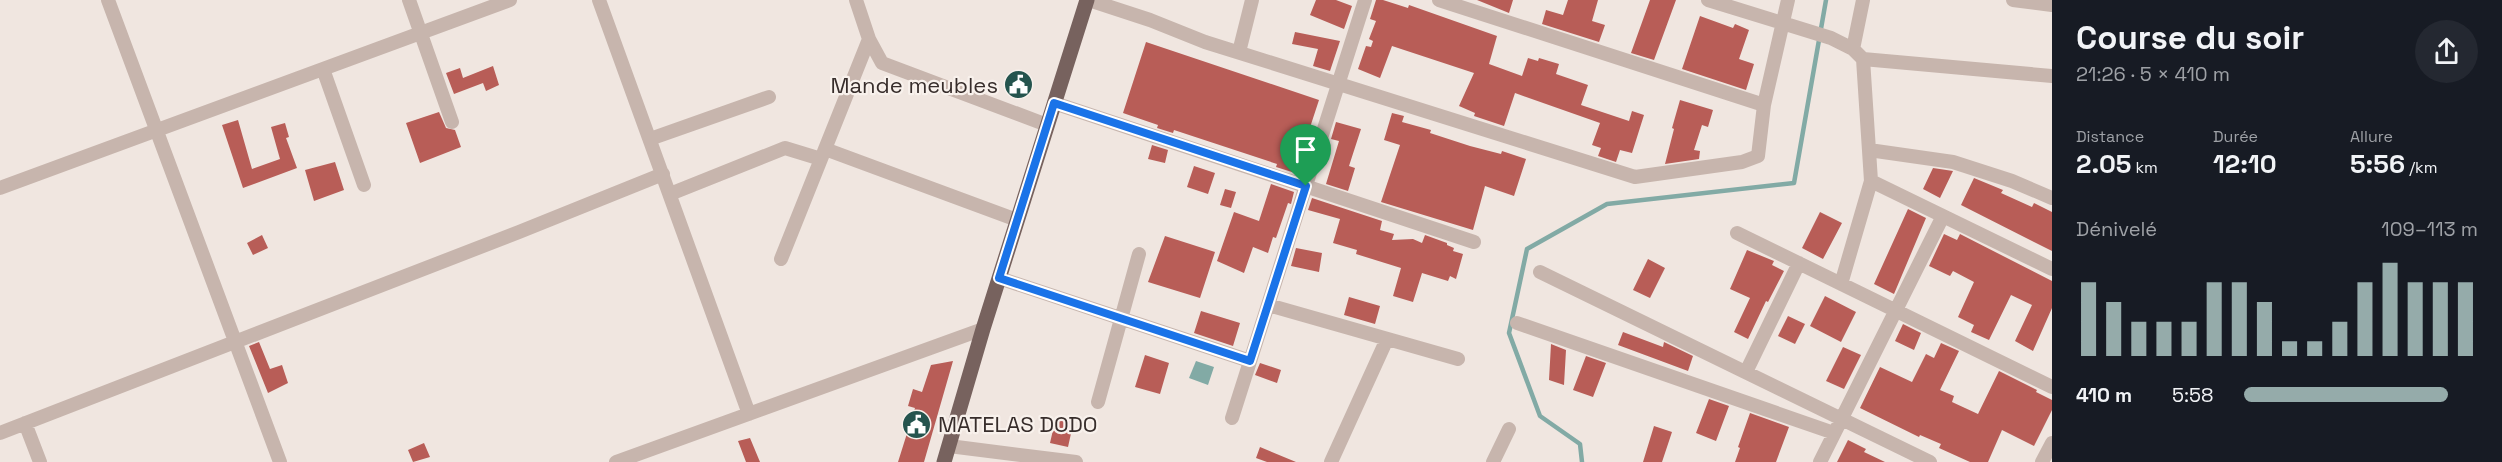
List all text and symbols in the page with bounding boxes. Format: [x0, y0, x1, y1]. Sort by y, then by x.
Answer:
text: Course du soir [2076, 17, 2304, 59]
button: share [2415, 20, 2478, 83]
text: 21:26 · 5 × 410 m [2076, 61, 2230, 87]
public building icon: Mande meubles [1003, 69, 1035, 101]
place label: Mande meubles [830, 71, 998, 99]
pin [1280, 124, 1331, 186]
text: Distance [2076, 126, 2144, 147]
text: Durée [2213, 126, 2258, 147]
text: Allure [2350, 126, 2393, 147]
icon: arrive [1289, 133, 1322, 166]
text: 2.05 [2076, 147, 2131, 181]
text: 12:10 [2213, 147, 2277, 181]
text: 5:56 [2350, 147, 2405, 181]
text: km [2131, 157, 2158, 178]
text: /km [2405, 157, 2437, 178]
text: Dénivelé [2076, 216, 2157, 242]
text: 109–113 m [2381, 216, 2478, 242]
text: 410 m [2076, 382, 2132, 408]
text: 5:58 [2172, 382, 2213, 408]
public building icon: MATELAS DODO [901, 408, 933, 440]
place label: MATELAS DODO [938, 410, 1098, 438]

